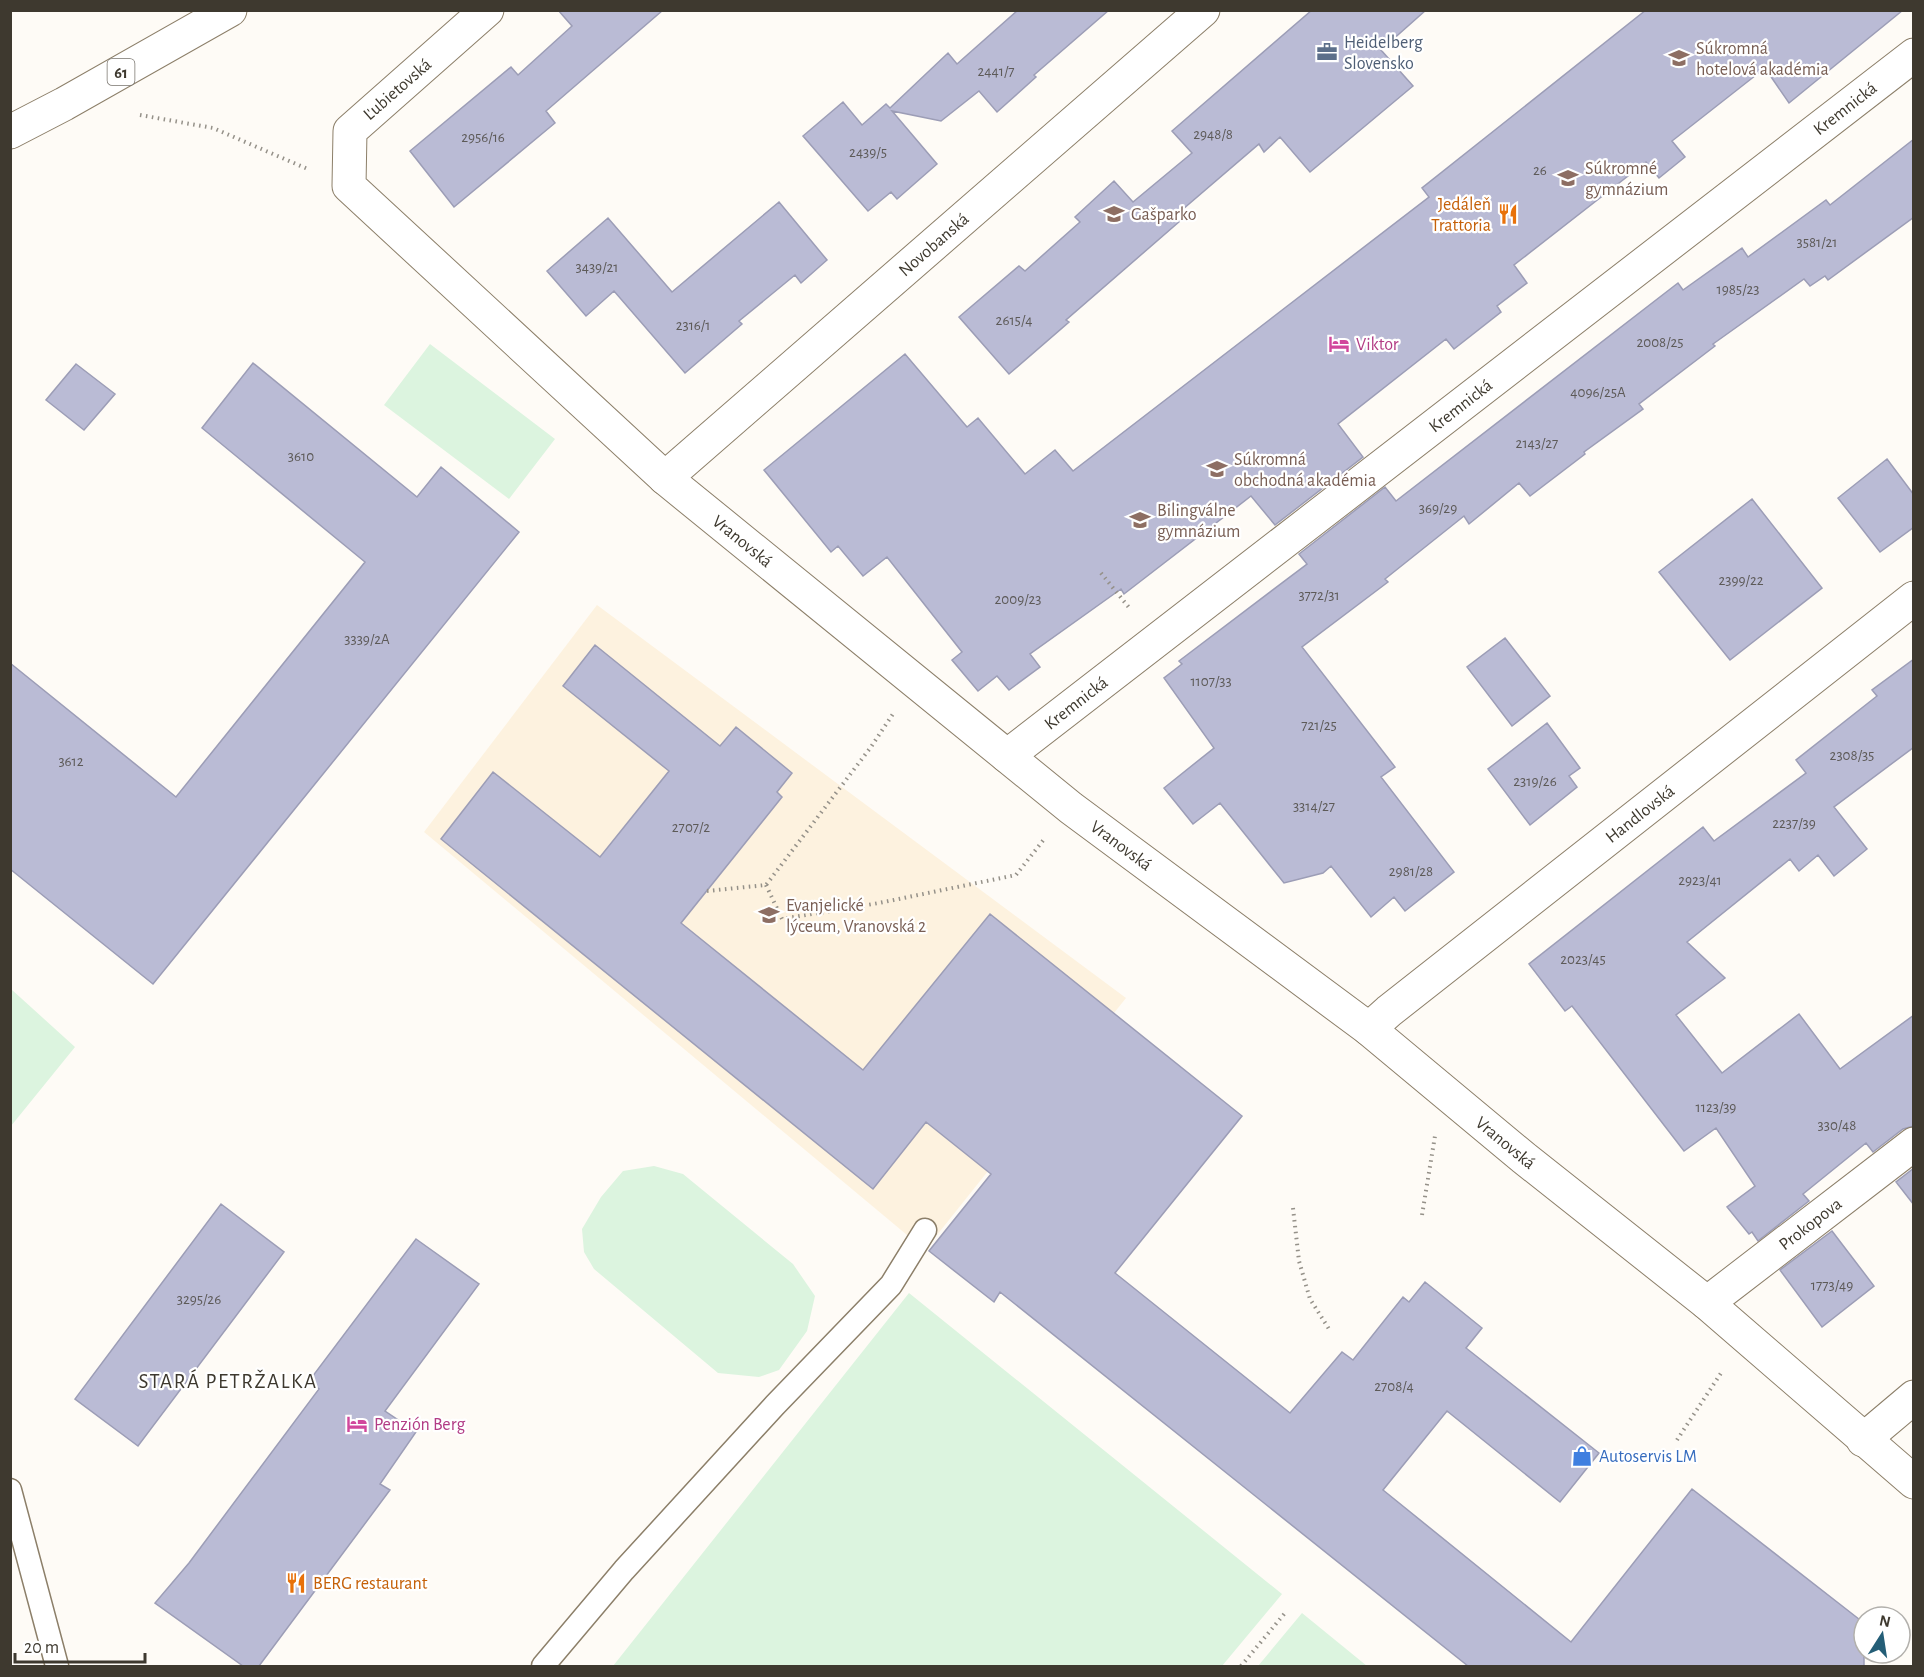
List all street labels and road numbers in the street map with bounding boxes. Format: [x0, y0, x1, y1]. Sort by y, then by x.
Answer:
street label: Ľubietovská [360, 56, 435, 124]
road number: 61 [108, 59, 134, 85]
street label: Kremnická [1810, 79, 1881, 139]
street label: Novobanská [896, 210, 973, 280]
street label: Kremnická [1426, 376, 1496, 436]
street label: Vranovská [709, 512, 775, 571]
street label: Kremnická [1041, 674, 1112, 734]
street label: Handlovská [1603, 782, 1678, 847]
street label: Vranovská [1087, 818, 1155, 875]
street label: Vranovská [1472, 1114, 1538, 1173]
street label: Prokopova [1776, 1195, 1846, 1254]

